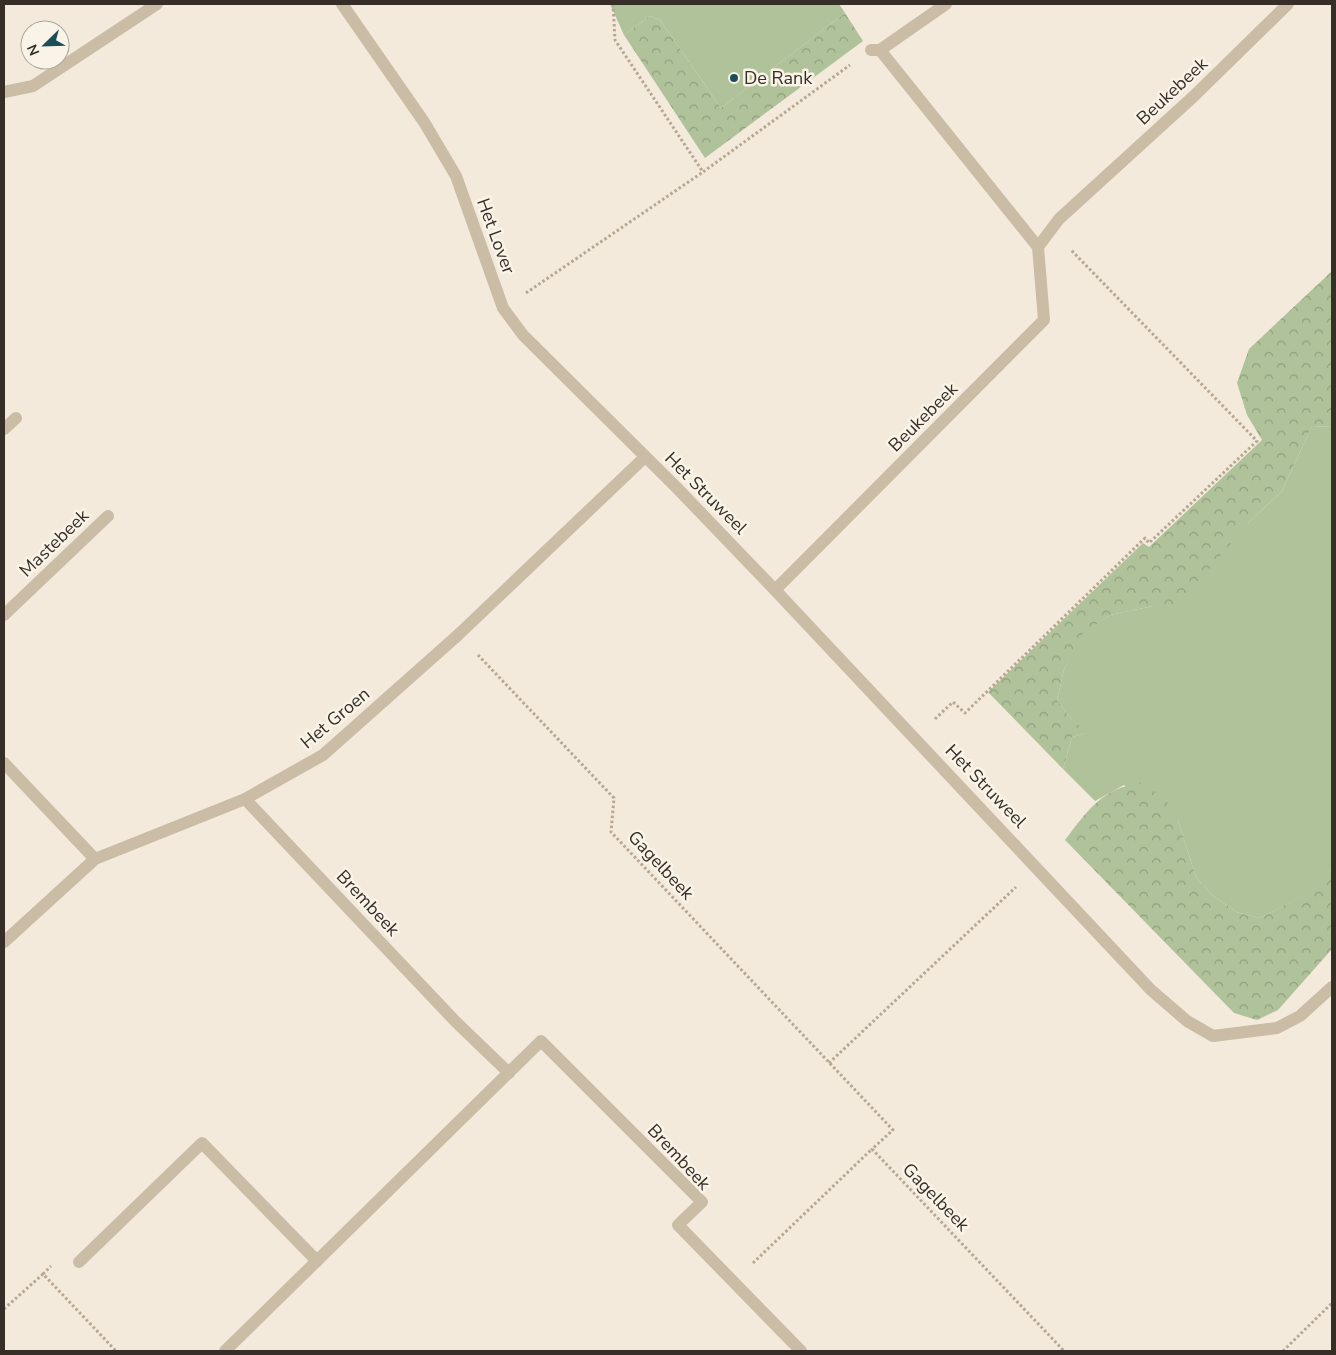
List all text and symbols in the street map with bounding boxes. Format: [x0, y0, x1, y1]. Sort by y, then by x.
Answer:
north arrow [20, 20, 70, 70]
text: N [23, 41, 44, 58]
street label: Beukebeek [1131, 51, 1213, 130]
place label: De Rank [744, 66, 813, 90]
marker: De Rank [728, 72, 740, 84]
street label: Het Lover [471, 195, 521, 278]
street label: Beukebeek [883, 376, 964, 457]
street label: Het Struweel [659, 446, 753, 540]
street label: Mastebeek [14, 503, 95, 582]
street label: Het Groen [295, 682, 375, 754]
street label: Het Struweel [940, 739, 1032, 834]
street label: Gagelbeek [623, 825, 700, 906]
street label: Brembeek [331, 865, 405, 942]
street label: Brembeek [642, 1119, 716, 1196]
street label: Gagelbeek [897, 1157, 975, 1237]

